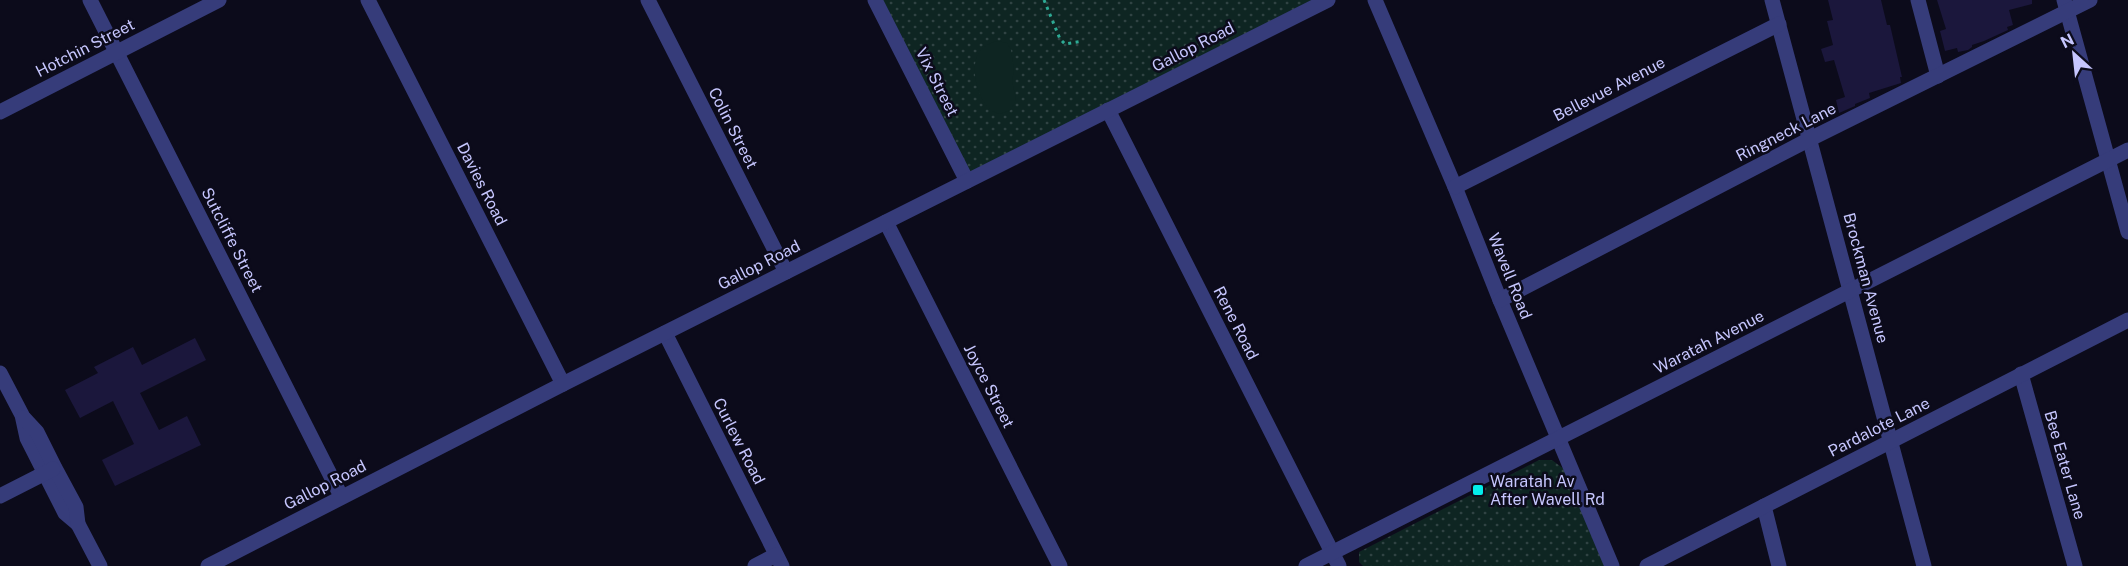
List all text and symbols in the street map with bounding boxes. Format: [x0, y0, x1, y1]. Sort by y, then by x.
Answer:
street label: Hotchin Street [32, 15, 138, 81]
street label: Gallop Road [1149, 18, 1237, 76]
north arrow [2044, 24, 2104, 84]
text: N [2058, 30, 2077, 52]
street label: Vix Street [912, 45, 962, 119]
street label: Bellevue Avenue [1550, 53, 1668, 125]
street label: Colin Street [704, 84, 762, 172]
street label: Ringneck Lane [1733, 99, 1839, 165]
street label: Davies Road [453, 139, 511, 229]
street label: Sutcliffe Street [197, 184, 267, 296]
street label: Brockman Avenue [1839, 211, 1893, 345]
street label: Wavell Road [1484, 230, 1536, 322]
street label: Gallop Road [715, 236, 803, 294]
street label: Rene Road [1209, 283, 1263, 363]
street label: Waratah Avenue [1651, 306, 1767, 378]
street label: Joyce Street [960, 341, 1018, 431]
street label: Pardalote Lane [1825, 393, 1933, 461]
street label: Curlew Road [709, 395, 769, 487]
street label: Bee Eater Lane [2040, 408, 2090, 522]
street label: Gallop Road [281, 456, 369, 514]
place label: Waratah Av After Wavell Rd [1490, 472, 1605, 509]
marker: Waratah Av After Wavell Rd [1471, 483, 1485, 497]

